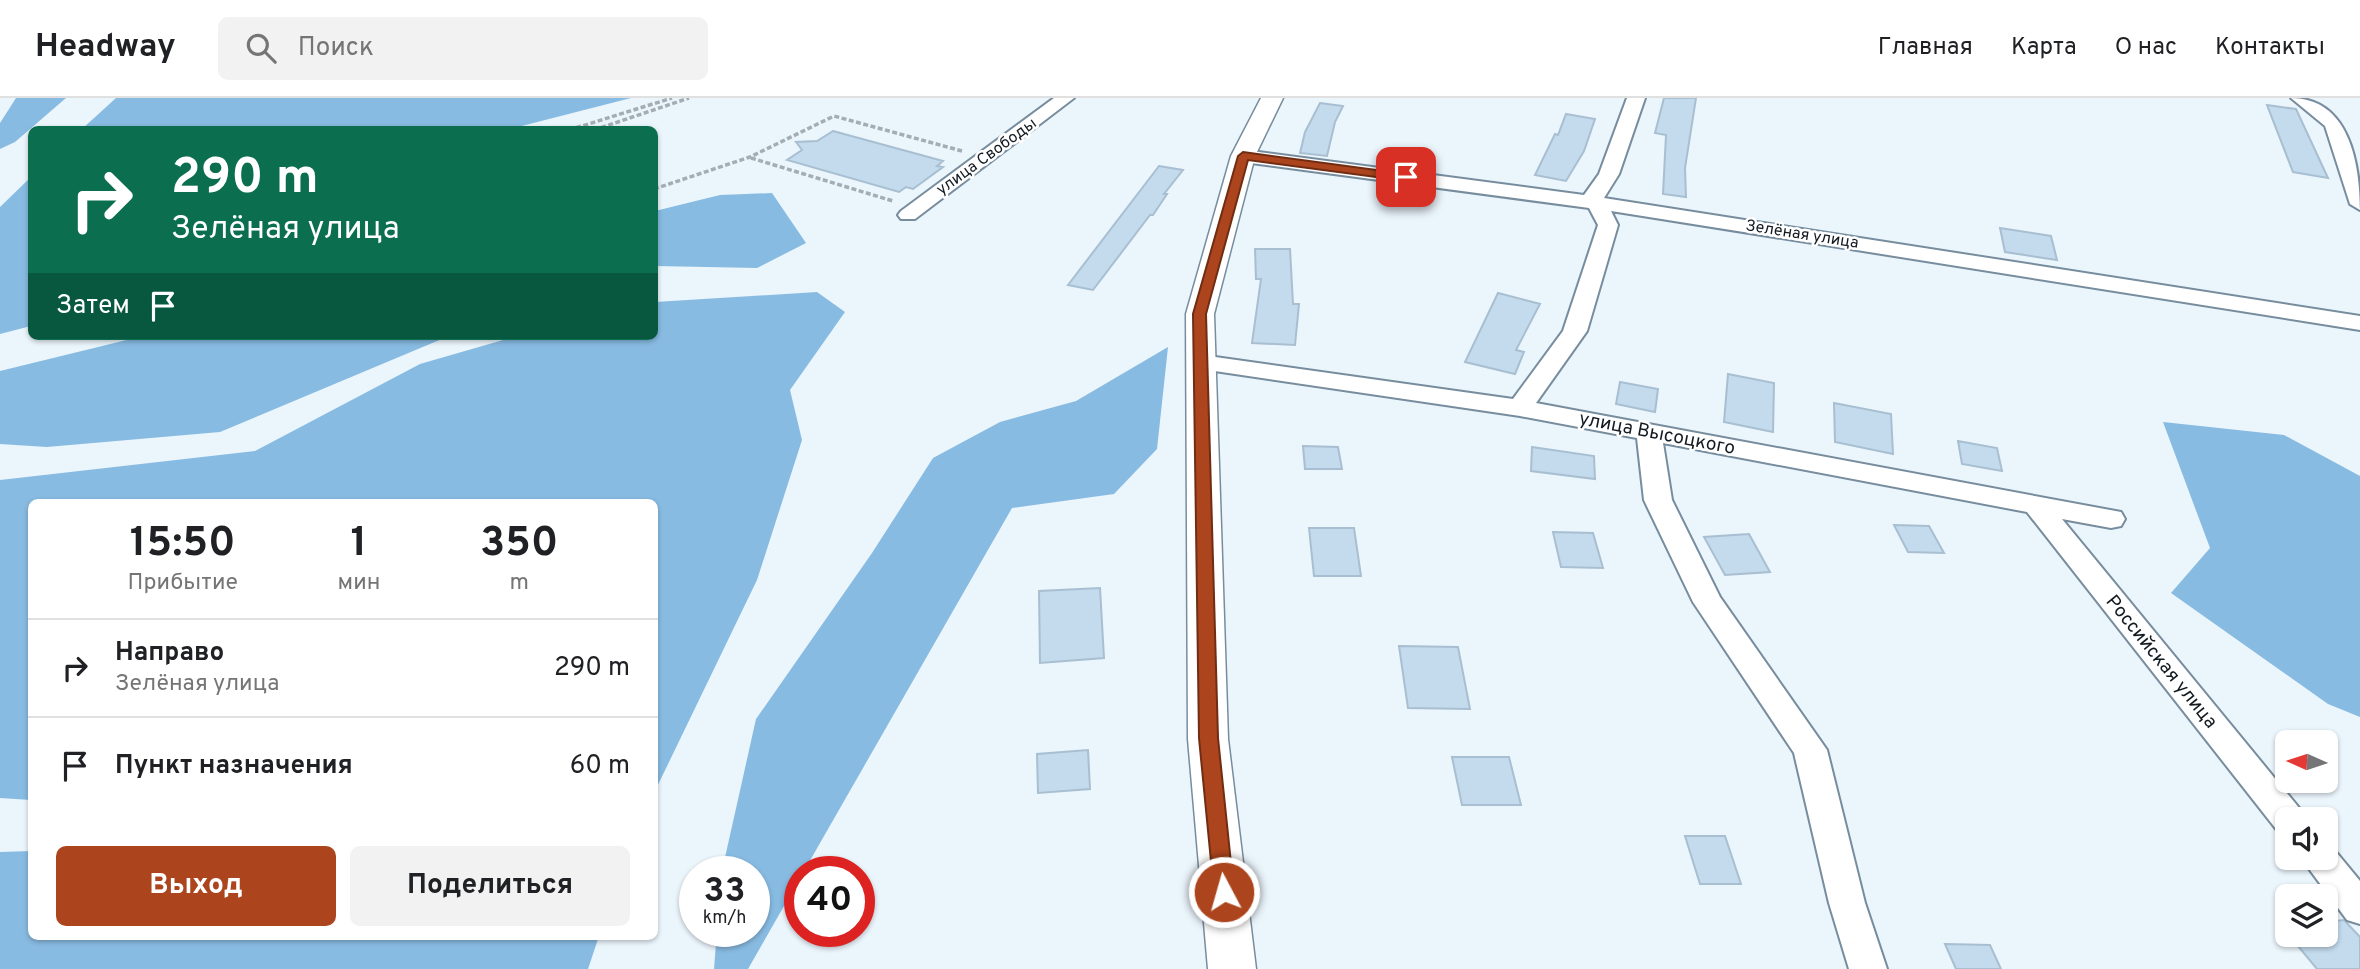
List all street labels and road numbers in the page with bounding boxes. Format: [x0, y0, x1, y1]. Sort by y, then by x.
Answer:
street label: улица Свободы [933, 114, 1041, 200]
street label: Зелёная улица [1744, 216, 1860, 254]
street label: улица Высоцкого [1577, 407, 1737, 461]
street label: Российская улица [2100, 590, 2222, 734]

